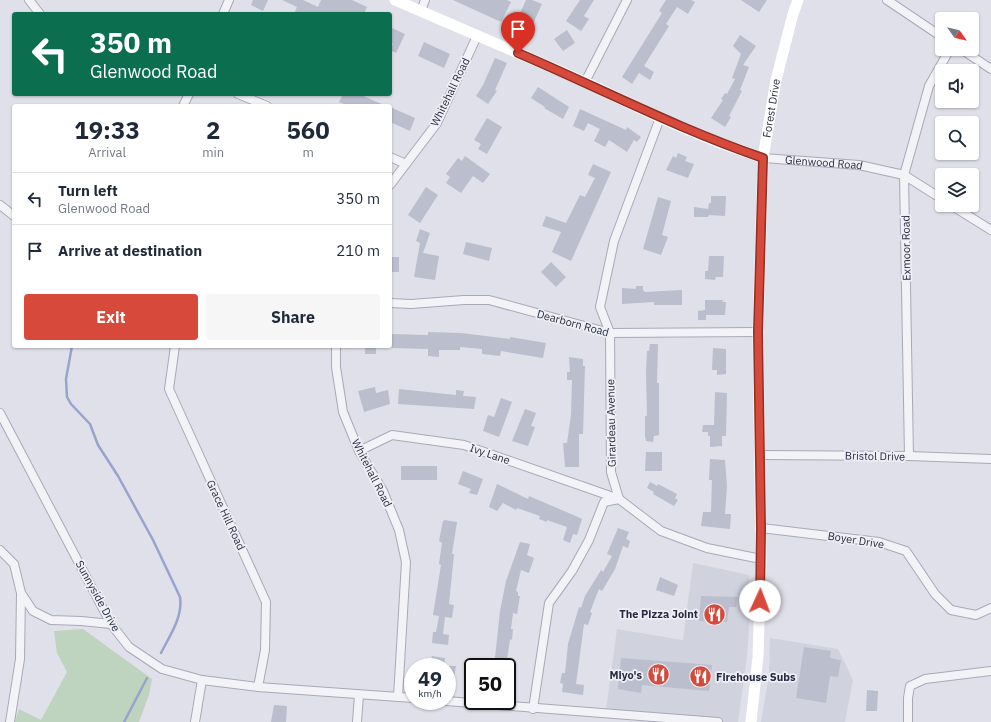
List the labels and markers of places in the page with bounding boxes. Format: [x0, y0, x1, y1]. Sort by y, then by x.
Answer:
pin [501, 12, 535, 53]
restaurant icon: The Pizza Joint [701, 601, 727, 627]
place label: The Pizza Joint [619, 607, 698, 621]
restaurant icon: Miyo's [645, 662, 671, 688]
restaurant icon: Firehouse Subs [688, 664, 714, 690]
place label: Miyo's [610, 668, 642, 682]
place label: Firehouse Subs [716, 670, 796, 684]

